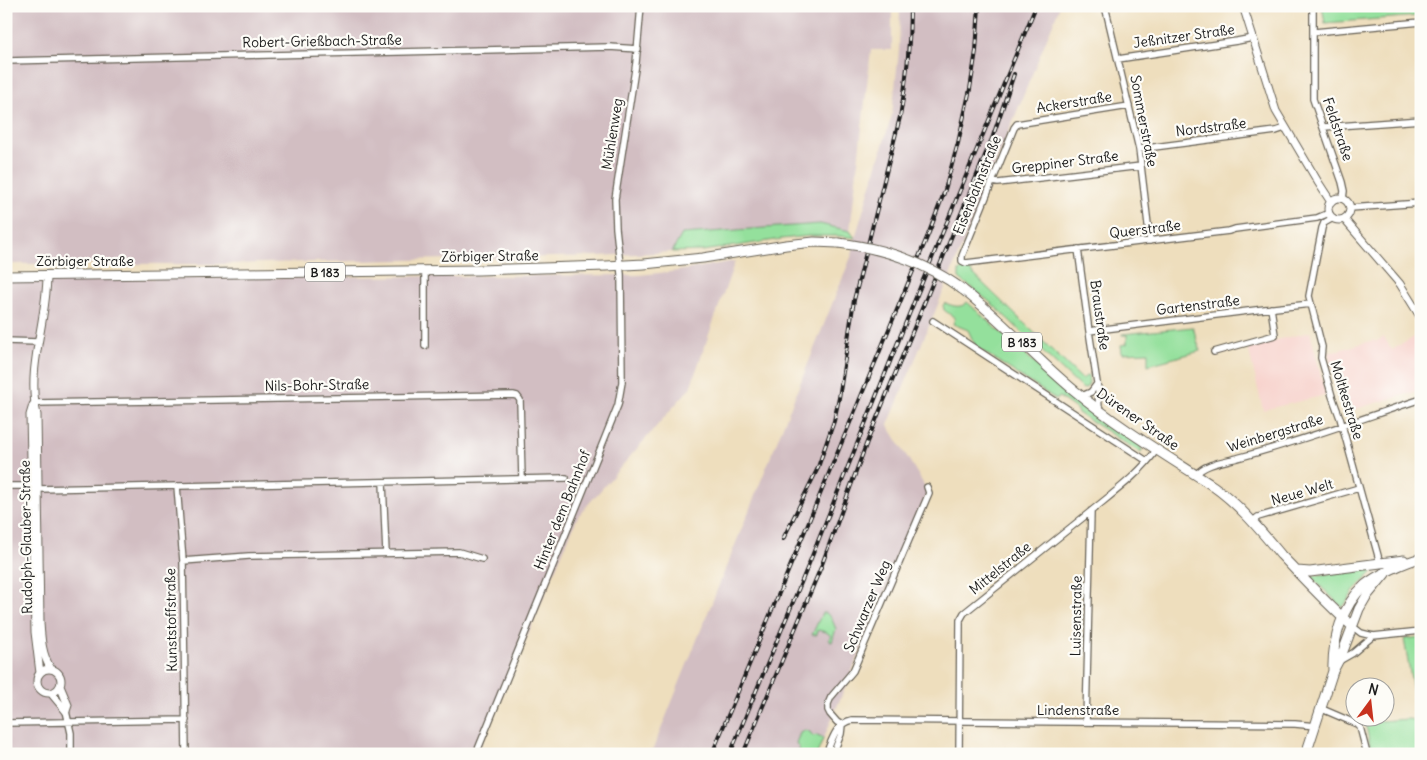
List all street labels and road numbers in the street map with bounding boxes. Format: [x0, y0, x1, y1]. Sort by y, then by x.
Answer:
street label: Jeßnitzer Straße [1132, 20, 1236, 52]
street label: Robert-Grießbach-Straße [242, 31, 402, 51]
street label: Sommerstraße [1126, 73, 1162, 169]
street label: Ackerstraße [1035, 87, 1113, 117]
street label: Feldstraße [1319, 95, 1357, 163]
street label: Mühlenweg [597, 97, 627, 171]
street label: Nordstraße [1175, 114, 1247, 140]
street label: Eisenbahnstraße [949, 133, 1005, 237]
street label: Greppiner Straße [1010, 147, 1120, 177]
street label: Querstraße [1108, 216, 1182, 242]
street label: Zörbiger Straße [441, 246, 539, 266]
street label: Zörbiger Straße [36, 252, 134, 270]
road number: B 183 [305, 262, 345, 282]
street label: Braustraße [1086, 279, 1114, 351]
street label: Gartenstraße [1155, 291, 1241, 319]
road number: B 183 [1002, 332, 1042, 352]
street label: Moltkestraße [1327, 358, 1367, 442]
street label: Nils-Bohr-Straße [265, 375, 369, 395]
street label: Dürener Straße [1093, 384, 1183, 454]
street label: Weinbergstraße [1225, 410, 1325, 456]
street label: Hinter dem Bahnhof [530, 447, 594, 572]
street label: Rudolph-Glauber-Straße [16, 460, 36, 614]
street label: Neue Welt [1269, 474, 1335, 509]
street label: Mittelstraße [966, 538, 1034, 598]
street label: Schwarzer Weg [840, 557, 894, 655]
street label: Kunststoffstraße [161, 568, 181, 672]
street label: Luisenstraße [1066, 576, 1086, 656]
street label: Lindenstraße [1037, 701, 1119, 719]

